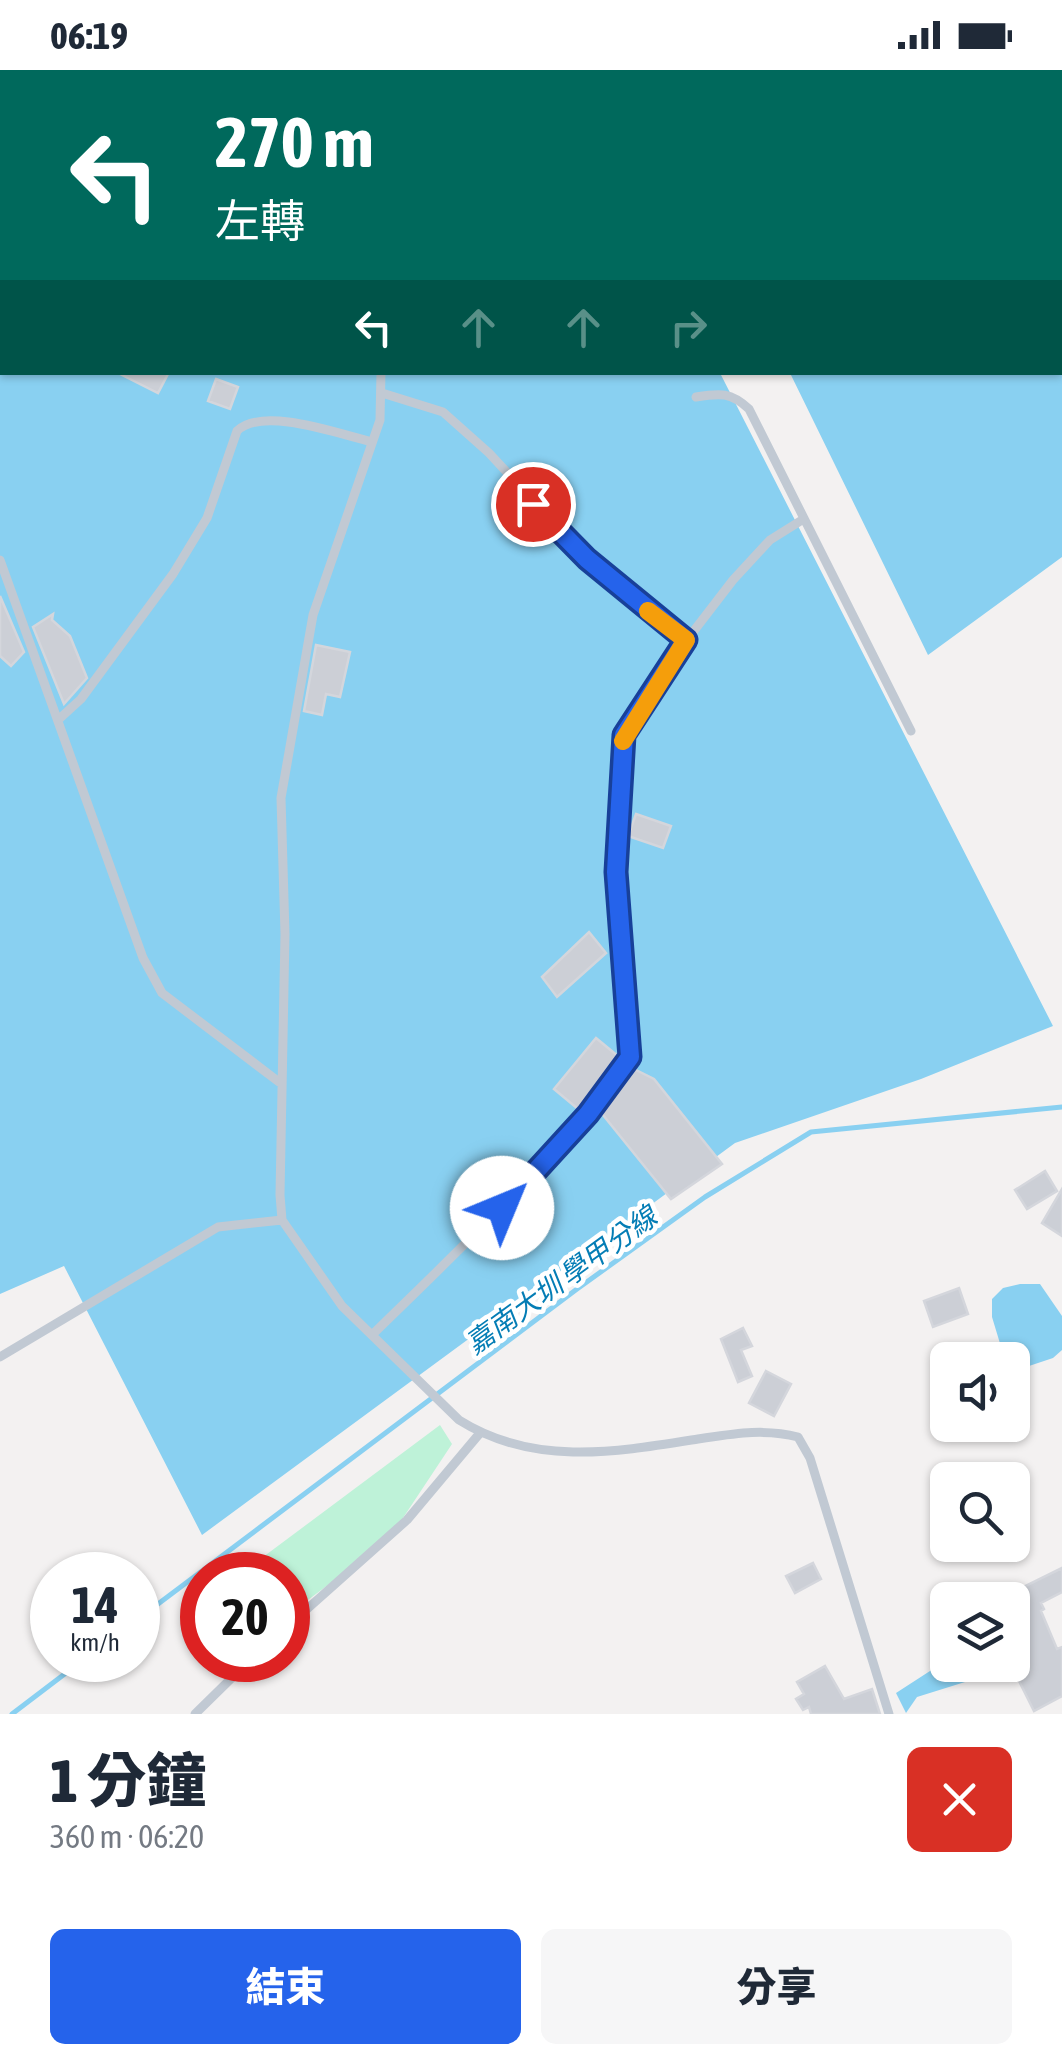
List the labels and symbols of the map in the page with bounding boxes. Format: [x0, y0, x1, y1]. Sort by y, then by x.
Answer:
pin [491, 462, 576, 547]
position arrow [450, 1156, 554, 1260]
water label: 嘉南大圳 學甲分線 [459, 1198, 665, 1360]
speed limit sign: 20 [180, 1552, 310, 1682]

